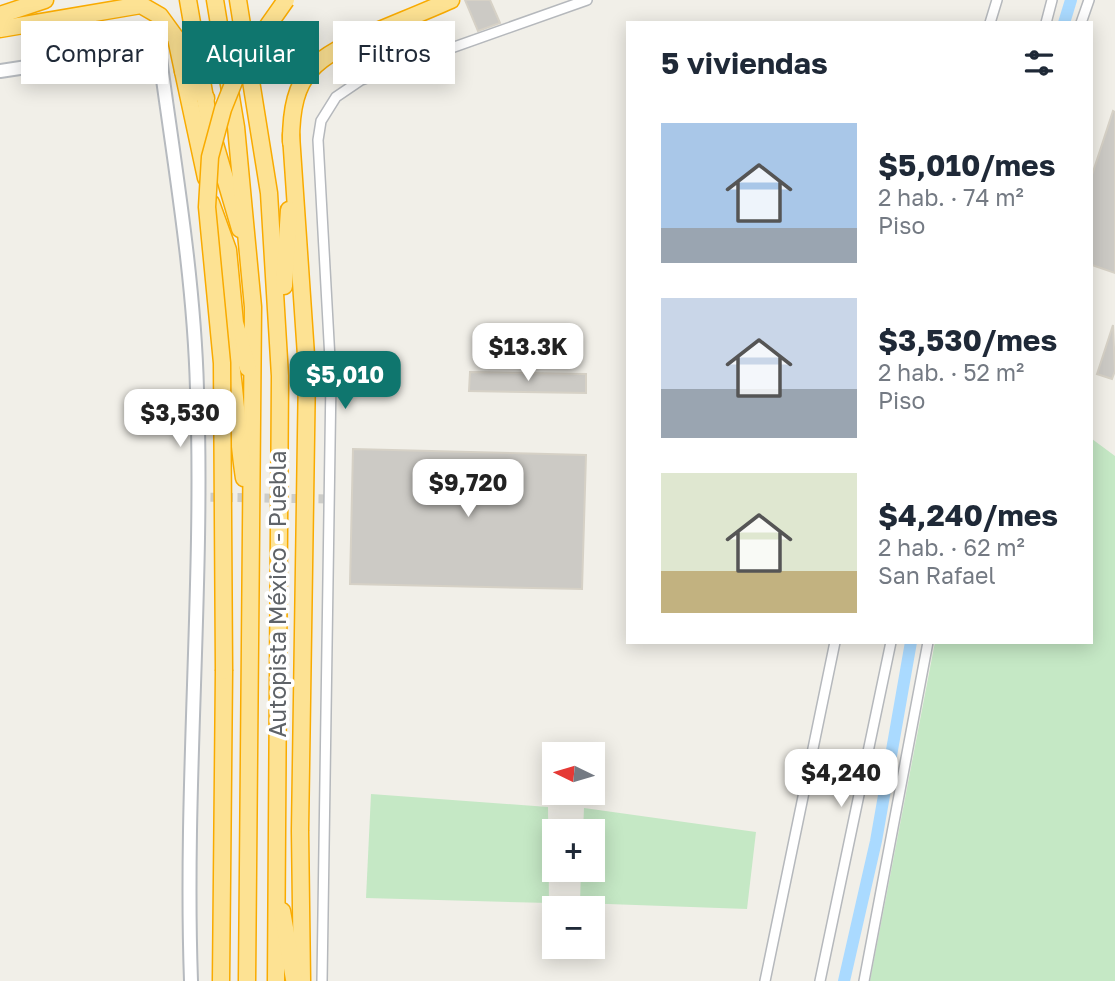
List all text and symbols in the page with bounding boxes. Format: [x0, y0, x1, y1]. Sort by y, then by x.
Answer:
chip: Comprar [21, 21, 168, 84]
chip: Alquilar [182, 21, 319, 84]
chip: Filtros [333, 21, 455, 84]
icon: filters [1020, 44, 1058, 82]
text: 5 viviendas [661, 45, 828, 81]
text: $5,010/mes [878, 147, 1056, 183]
icon: home [717, 151, 801, 235]
text: 2 hab. · 74 m² [878, 183, 1024, 211]
text: Piso [878, 211, 925, 239]
text: $3,530/mes [878, 322, 1057, 358]
pin: $13.3K [471, 324, 585, 383]
icon: home [717, 326, 801, 410]
text: $13.3K [488, 332, 568, 360]
pin: $5,010 [288, 352, 402, 411]
text: 2 hab. · 52 m² [878, 358, 1024, 386]
text: $5,010 [306, 360, 384, 388]
text: Piso [878, 386, 925, 414]
pin: $3,530 [123, 390, 237, 449]
text: $3,530 [140, 398, 220, 426]
street label: Autopista México - Puebla [263, 450, 291, 738]
pin: $9,720 [411, 460, 525, 519]
text: $9,720 [429, 468, 507, 496]
text: $4,240/mes [878, 497, 1058, 533]
icon: home [717, 501, 801, 585]
text: 2 hab. · 62 m² [878, 533, 1025, 561]
text: San Rafael [878, 561, 996, 589]
north arrow [542, 742, 606, 805]
map controls [542, 742, 605, 959]
pin: $4,240 [784, 750, 898, 809]
text: $4,240 [801, 758, 881, 786]
button: + [542, 819, 605, 882]
button: − [542, 896, 605, 959]

